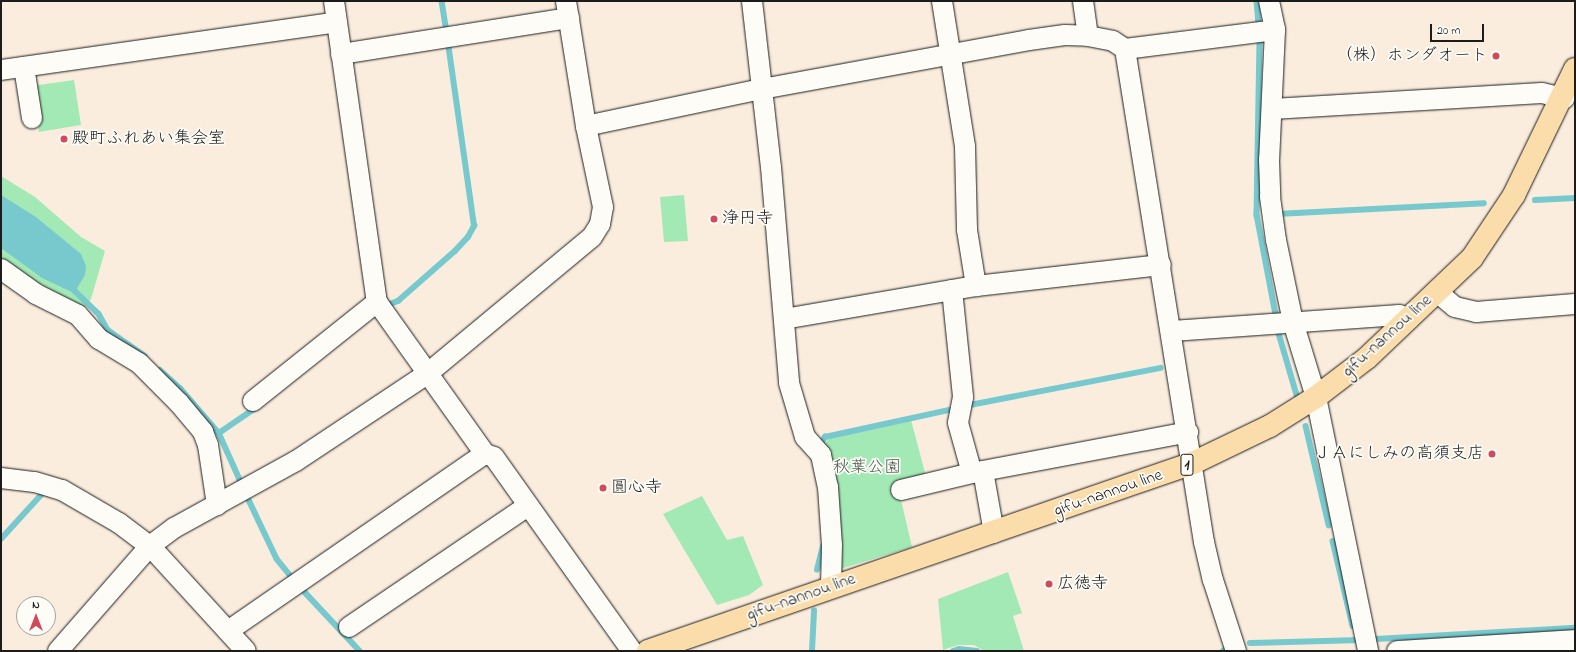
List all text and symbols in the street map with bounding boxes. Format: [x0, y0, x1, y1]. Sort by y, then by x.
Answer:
scale bar [1432, 16, 1486, 42]
text: 20 m [1437, 22, 1460, 40]
place label: （株）ホンダオート [1335, 46, 1488, 66]
marker: （株）ホンダオート [1491, 51, 1501, 61]
place label: 殿町ふれあい集会室 [72, 129, 225, 149]
marker: 殿町ふれあい集会室 [59, 134, 69, 144]
place label: 浄円寺 [722, 209, 773, 229]
marker: 浄円寺 [709, 214, 719, 224]
street label: gifu-nannou line [1338, 290, 1436, 382]
place label: ＪＡにしみの高須支店 [1314, 444, 1484, 464]
marker: ＪＡにしみの高須支店 [1487, 449, 1497, 459]
road number: 1 [1180, 451, 1194, 479]
park label: 秋葉公園 [833, 458, 901, 478]
street label: gifu-nannou line [1051, 465, 1165, 521]
place label: 圓心寺 [611, 478, 662, 498]
marker: 圓心寺 [598, 483, 608, 493]
street label: gifu-nannou line [744, 569, 858, 625]
place label: 広徳寺 [1057, 574, 1108, 594]
marker: 広徳寺 [1044, 579, 1054, 589]
north arrow [16, 596, 56, 636]
text: N [32, 597, 40, 613]

